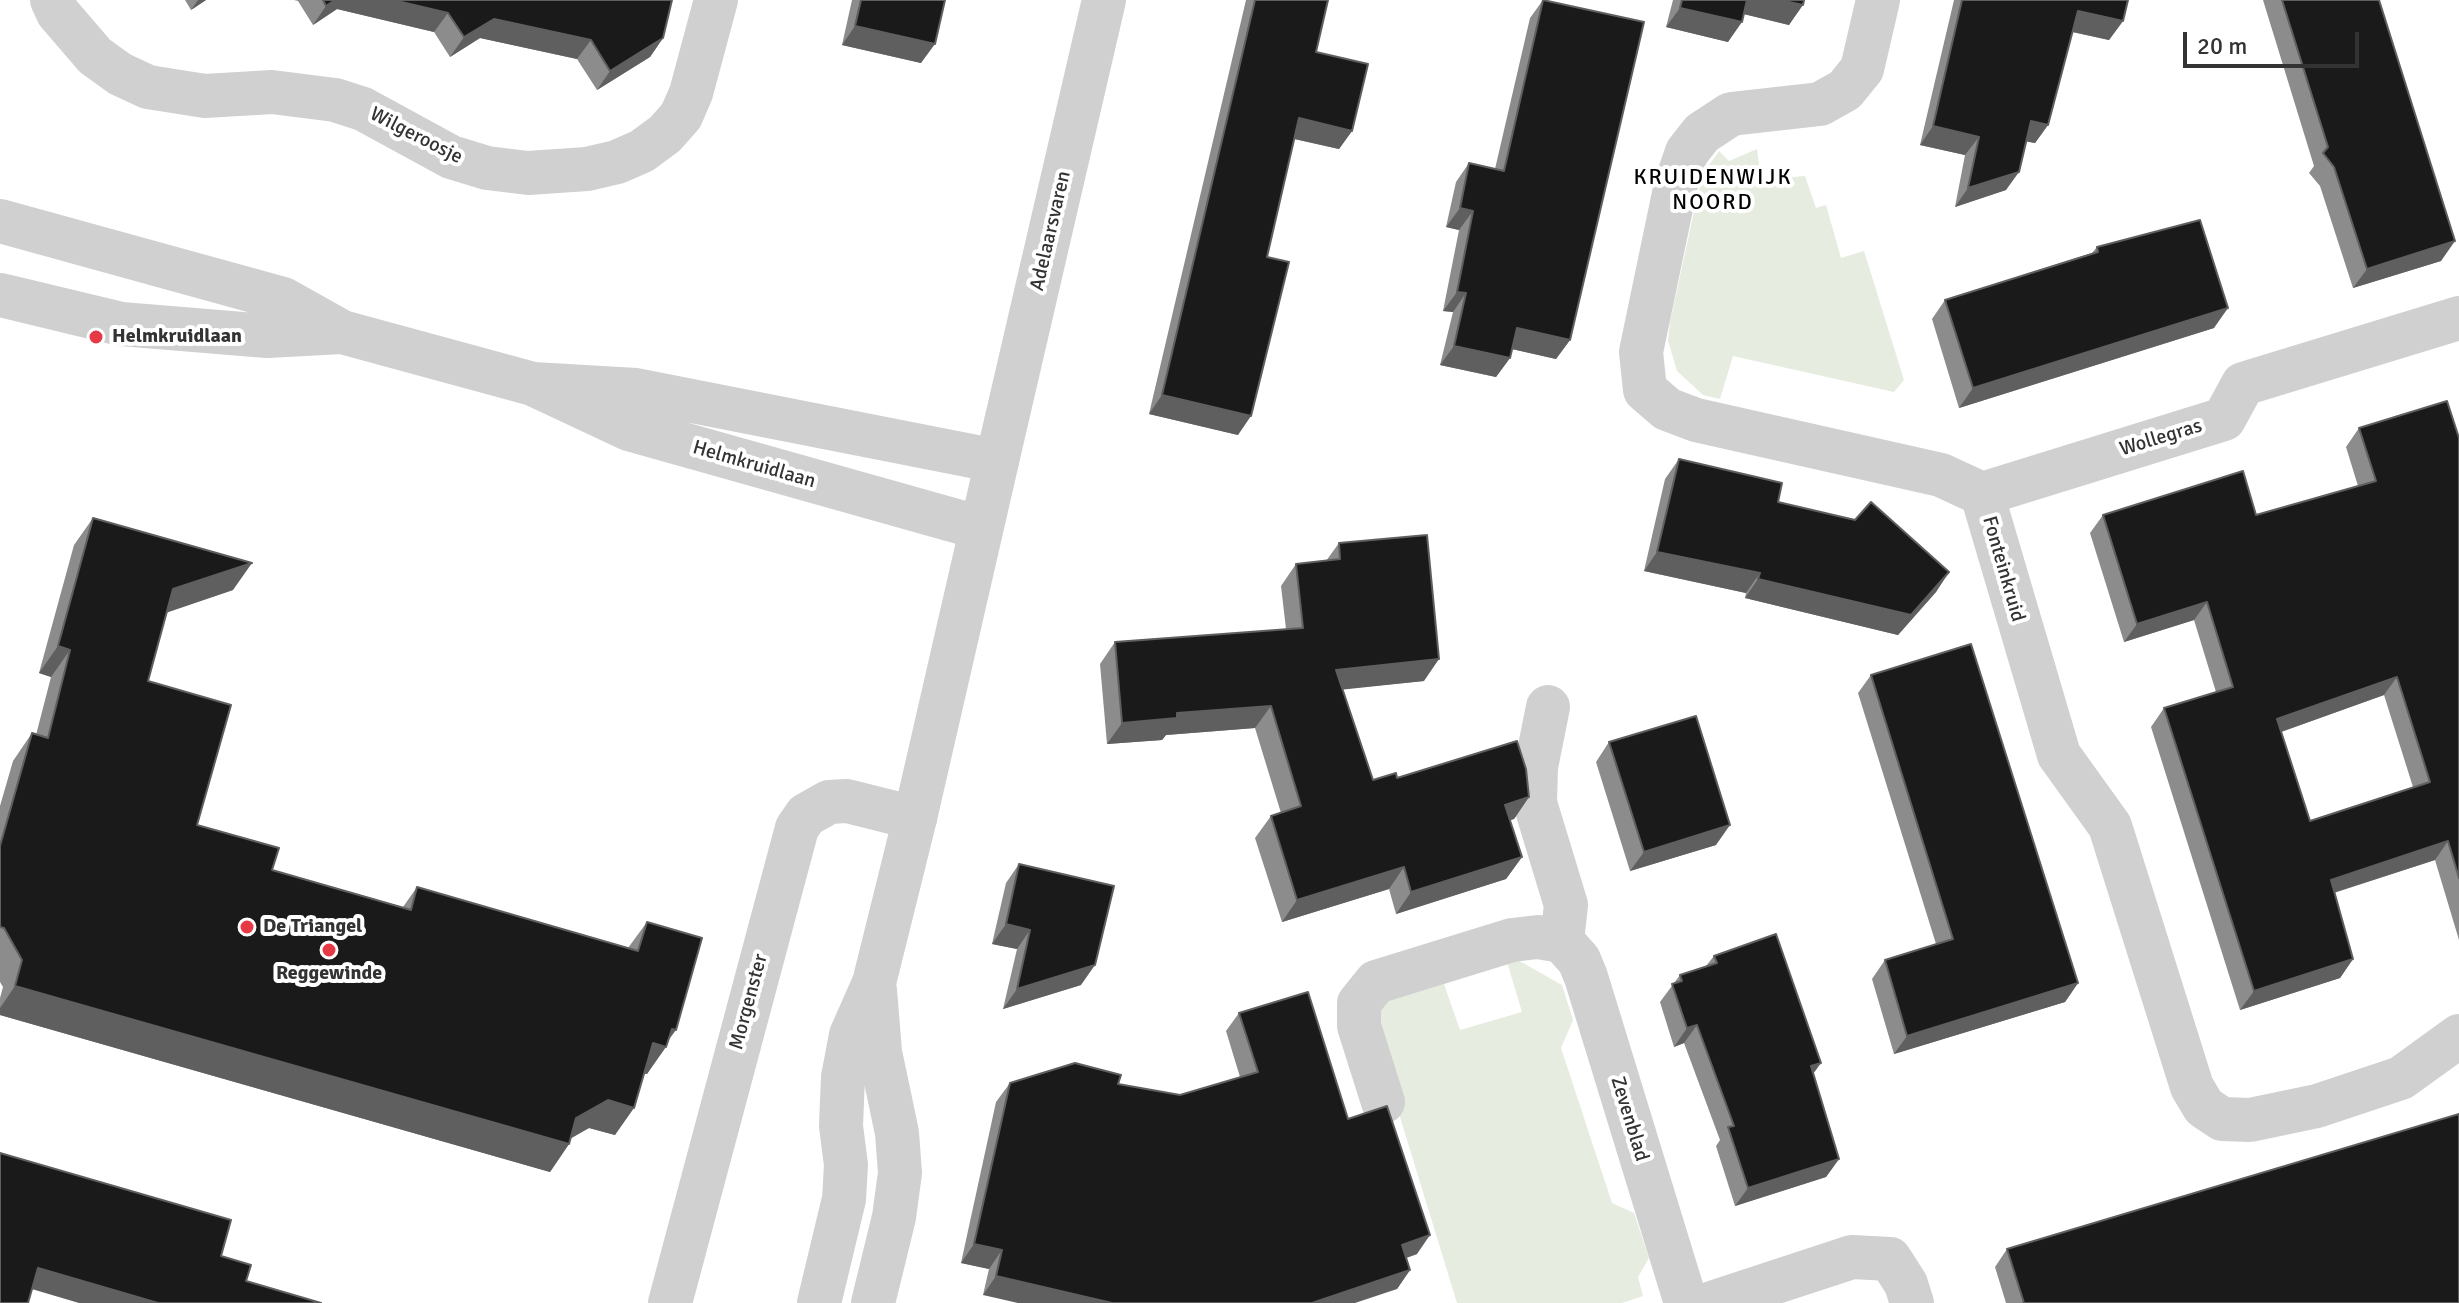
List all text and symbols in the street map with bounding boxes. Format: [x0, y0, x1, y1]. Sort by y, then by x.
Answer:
scale bar [2187, 16, 2363, 66]
text: 20 m [2197, 31, 2247, 61]
street label: Wilgeroosje [366, 102, 466, 170]
district label: KRUIDENWIJK NOORD [1634, 165, 1792, 216]
street label: Adelaarsvaren [1026, 169, 1076, 293]
place label: Helmkruidlaan [112, 325, 242, 349]
marker: Helmkruidlaan [87, 328, 105, 346]
street label: Wollegras [2117, 414, 2205, 462]
street label: Helmkruidlaan [690, 436, 818, 494]
street label: Fonteinkruid [1976, 513, 2030, 625]
place label: De Triangel [263, 915, 362, 939]
marker: De Triangel [238, 918, 256, 936]
marker: Reggewinde [320, 941, 338, 959]
street label: Morgenster [725, 951, 773, 1053]
place label: Reggewinde [276, 962, 382, 986]
street label: Zevenblad [1605, 1074, 1653, 1164]

